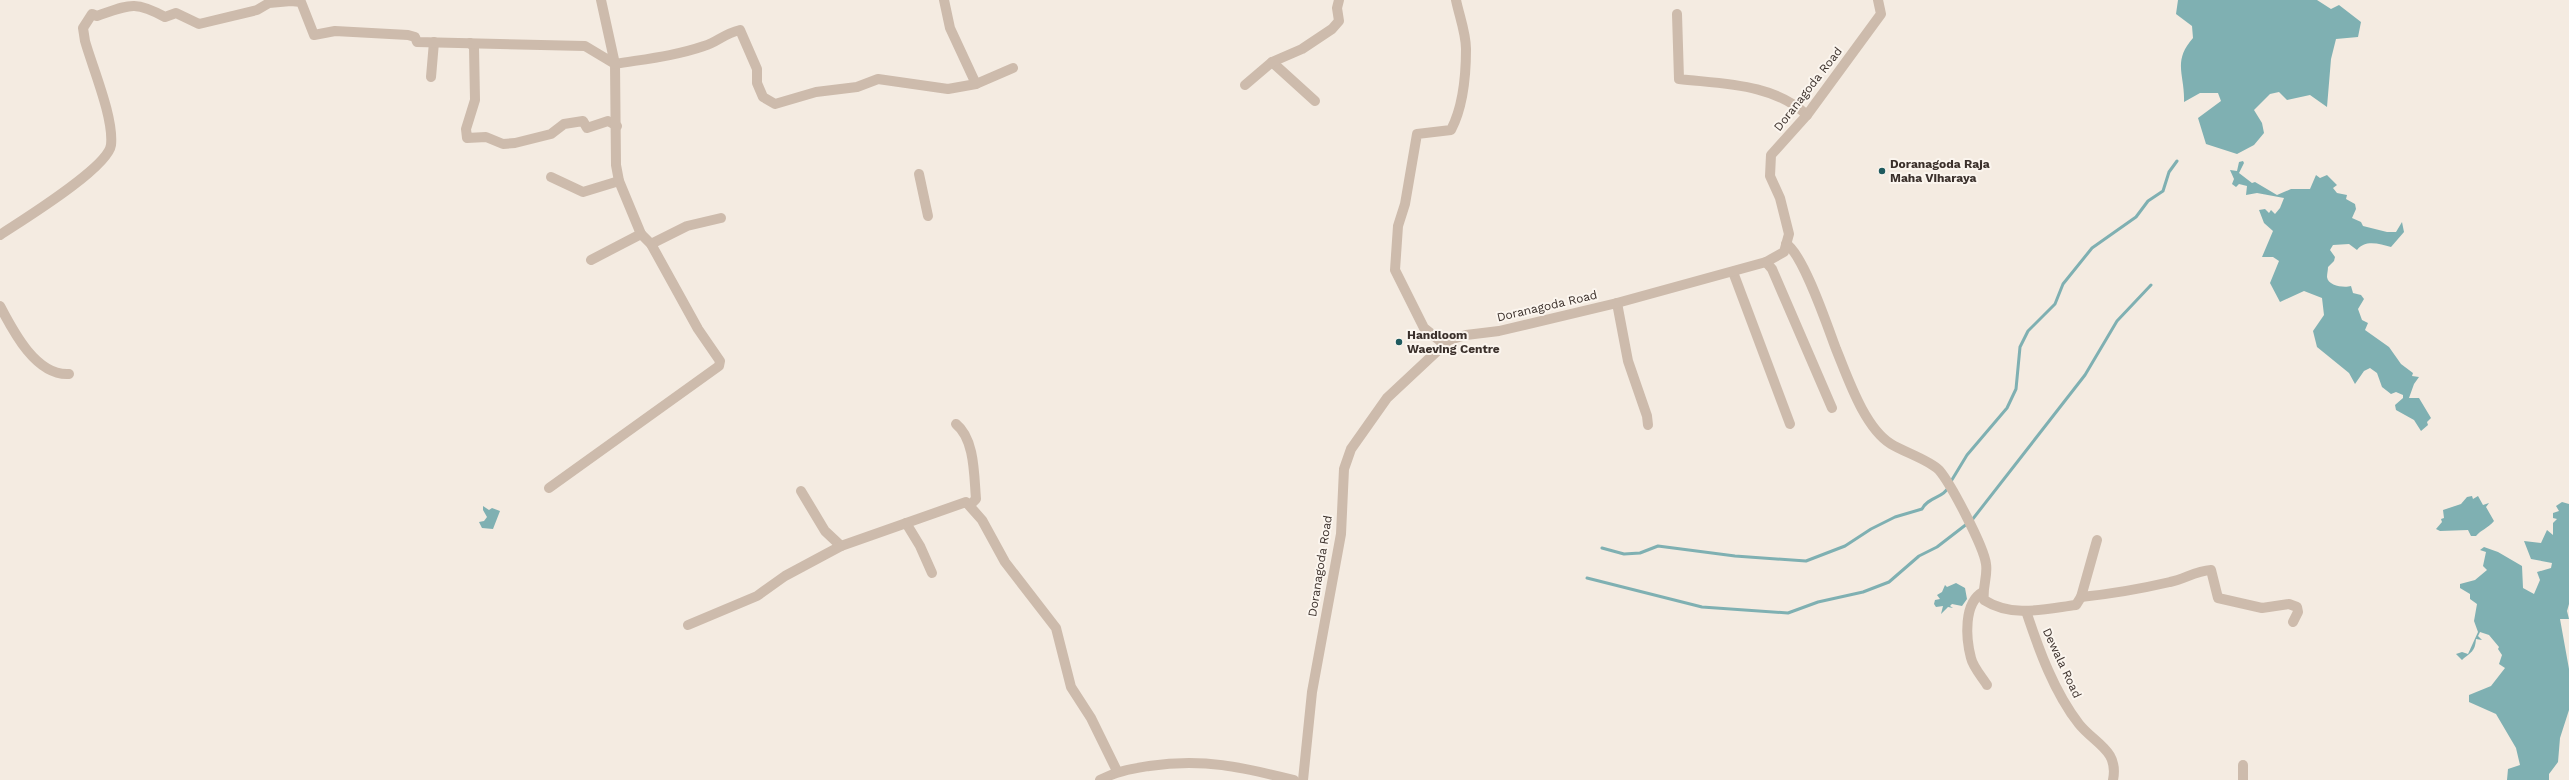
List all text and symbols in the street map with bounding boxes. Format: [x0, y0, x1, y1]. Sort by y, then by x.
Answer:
street label: Doranagoda Road [1771, 44, 1845, 134]
place label: Doranagoda Raja Maha Viharaya [1890, 157, 1990, 185]
marker: Doranagoda Raja Maha Viharaya [1877, 166, 1887, 176]
street label: Doranagoda Road [1495, 288, 1599, 324]
place label: Handloom Waeving Centre [1407, 328, 1500, 356]
marker: Handloom Waeving Centre [1394, 337, 1404, 347]
street label: Doranagoda Road [1305, 514, 1335, 618]
street label: Dewala Road [2040, 626, 2084, 700]

